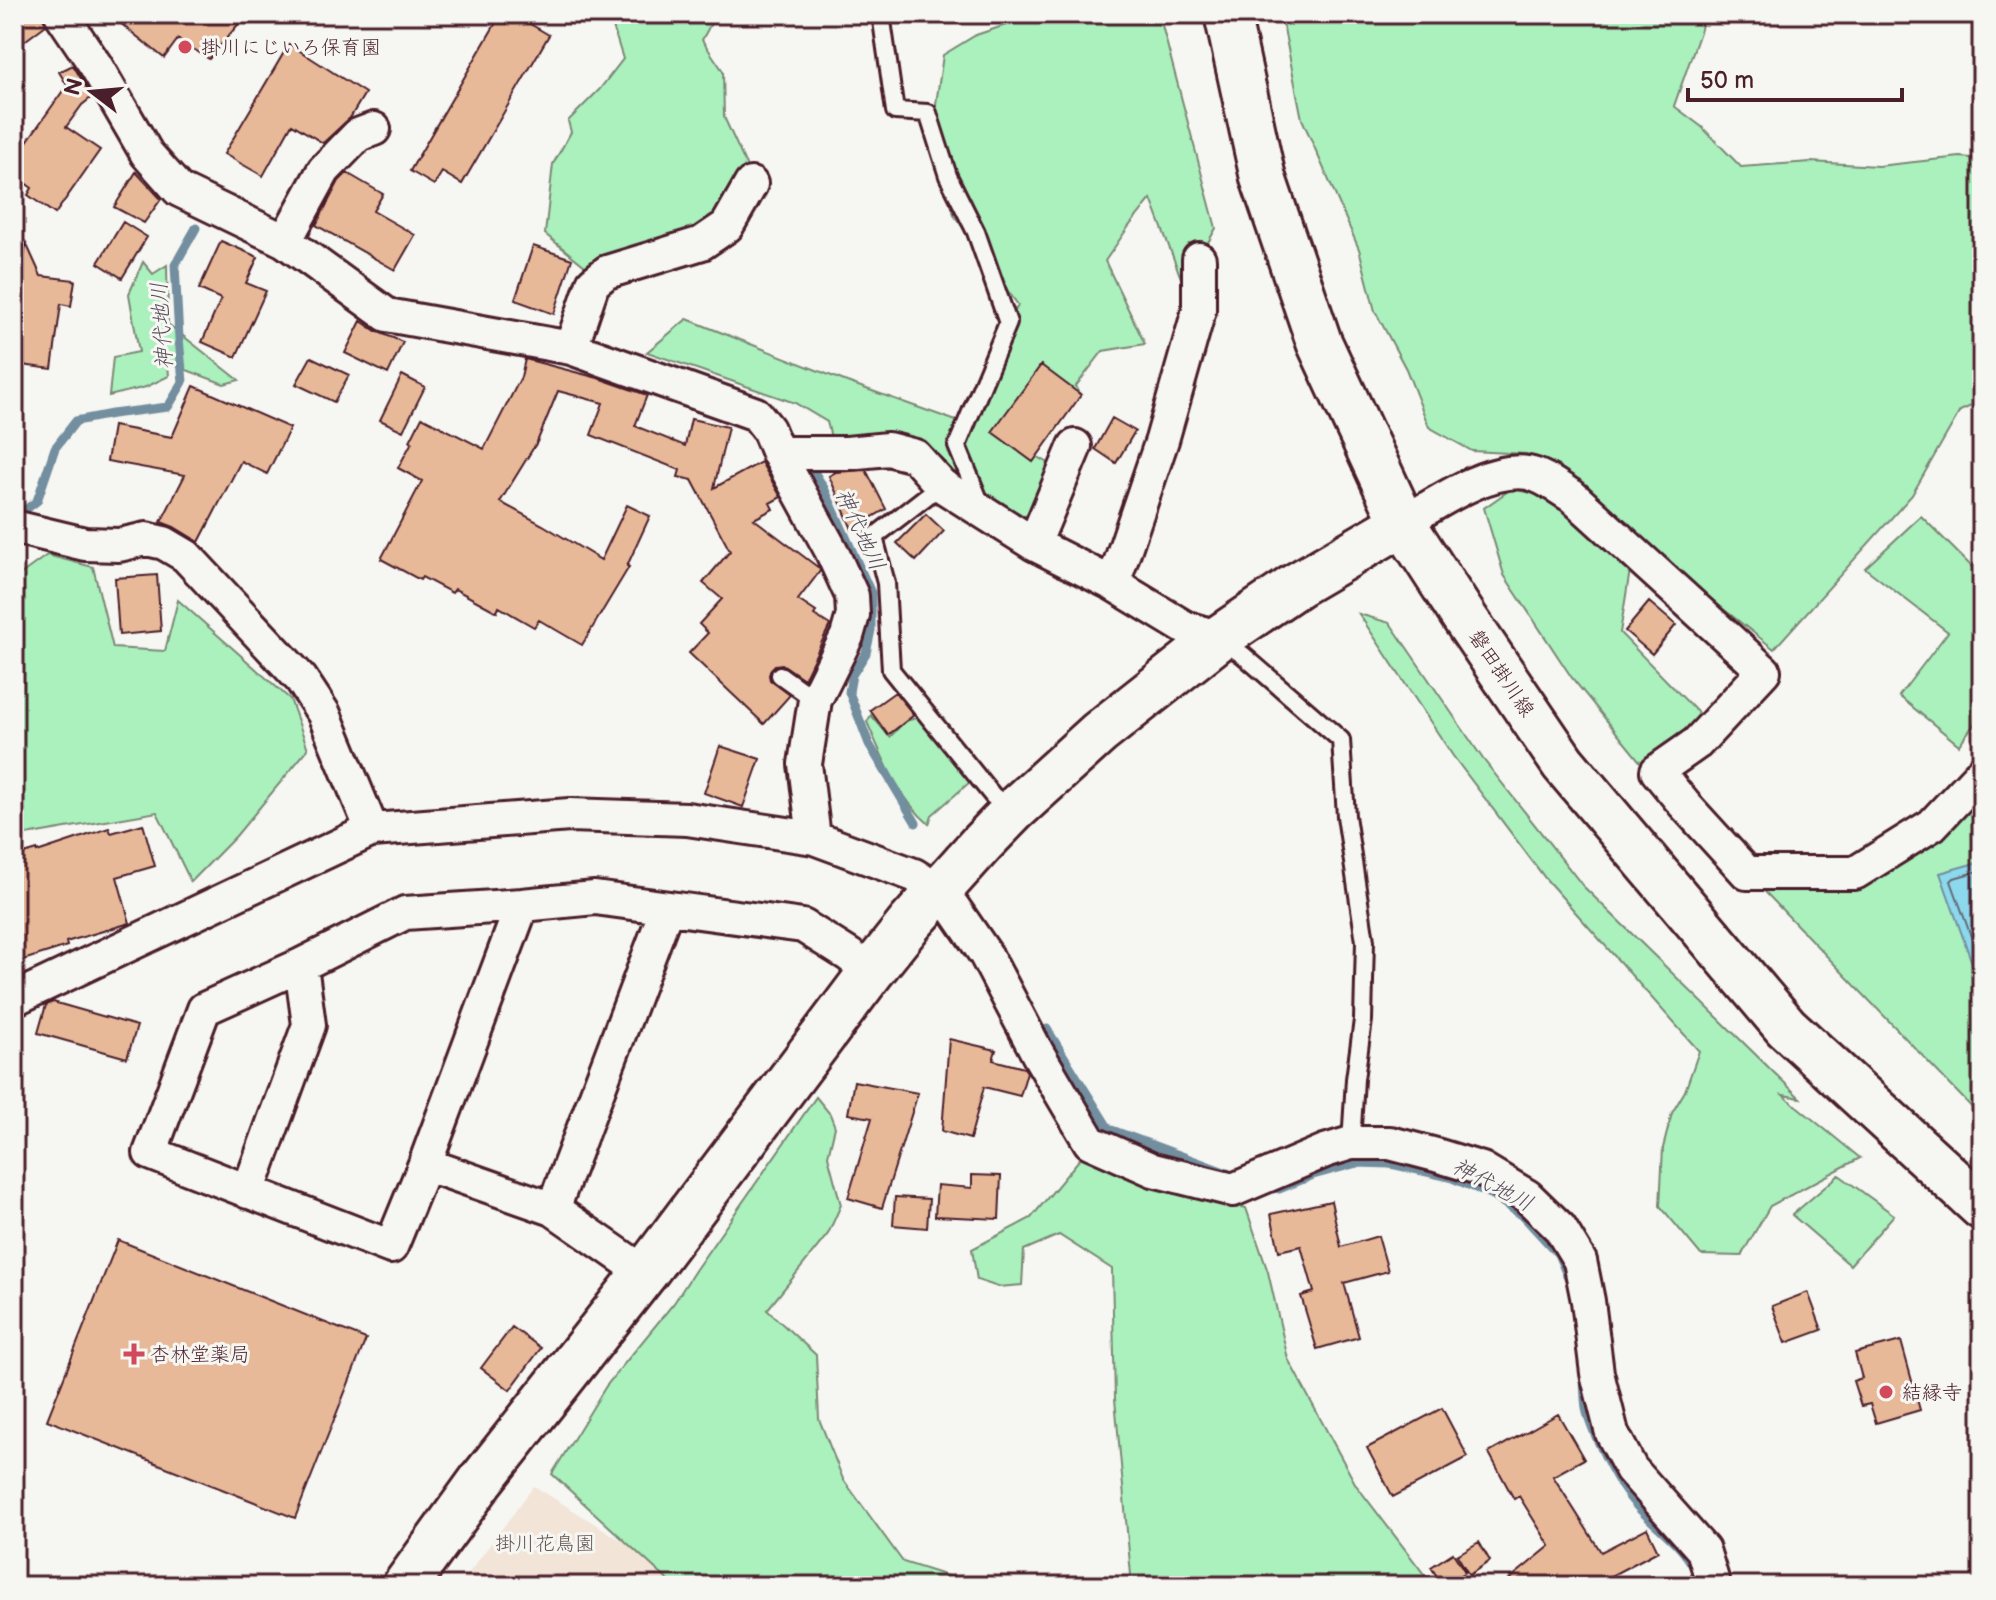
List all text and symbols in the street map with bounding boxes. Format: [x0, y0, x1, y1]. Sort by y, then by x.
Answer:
place label: 掛川にじいろ保育園 [201, 36, 381, 60]
marker: 掛川にじいろ保育園 [176, 38, 194, 56]
north arrow [52, 52, 132, 132]
scale bar [1688, 52, 1902, 102]
text: 50 m [1700, 66, 1754, 95]
text: N [59, 75, 89, 99]
water label: 神代地川 [146, 281, 179, 371]
water label: 神代地川 [829, 484, 890, 575]
street label: 磐田掛川線 [1463, 625, 1539, 722]
water label: 神代地川 [1447, 1153, 1537, 1218]
place label: 杏林堂薬局 [150, 1343, 250, 1367]
marker: 杏林堂薬局 [125, 1345, 143, 1363]
place label: 結縁寺 [1902, 1381, 1962, 1405]
marker: 結縁寺 [1877, 1383, 1895, 1401]
park label: 掛川花鳥園 [495, 1532, 595, 1556]

